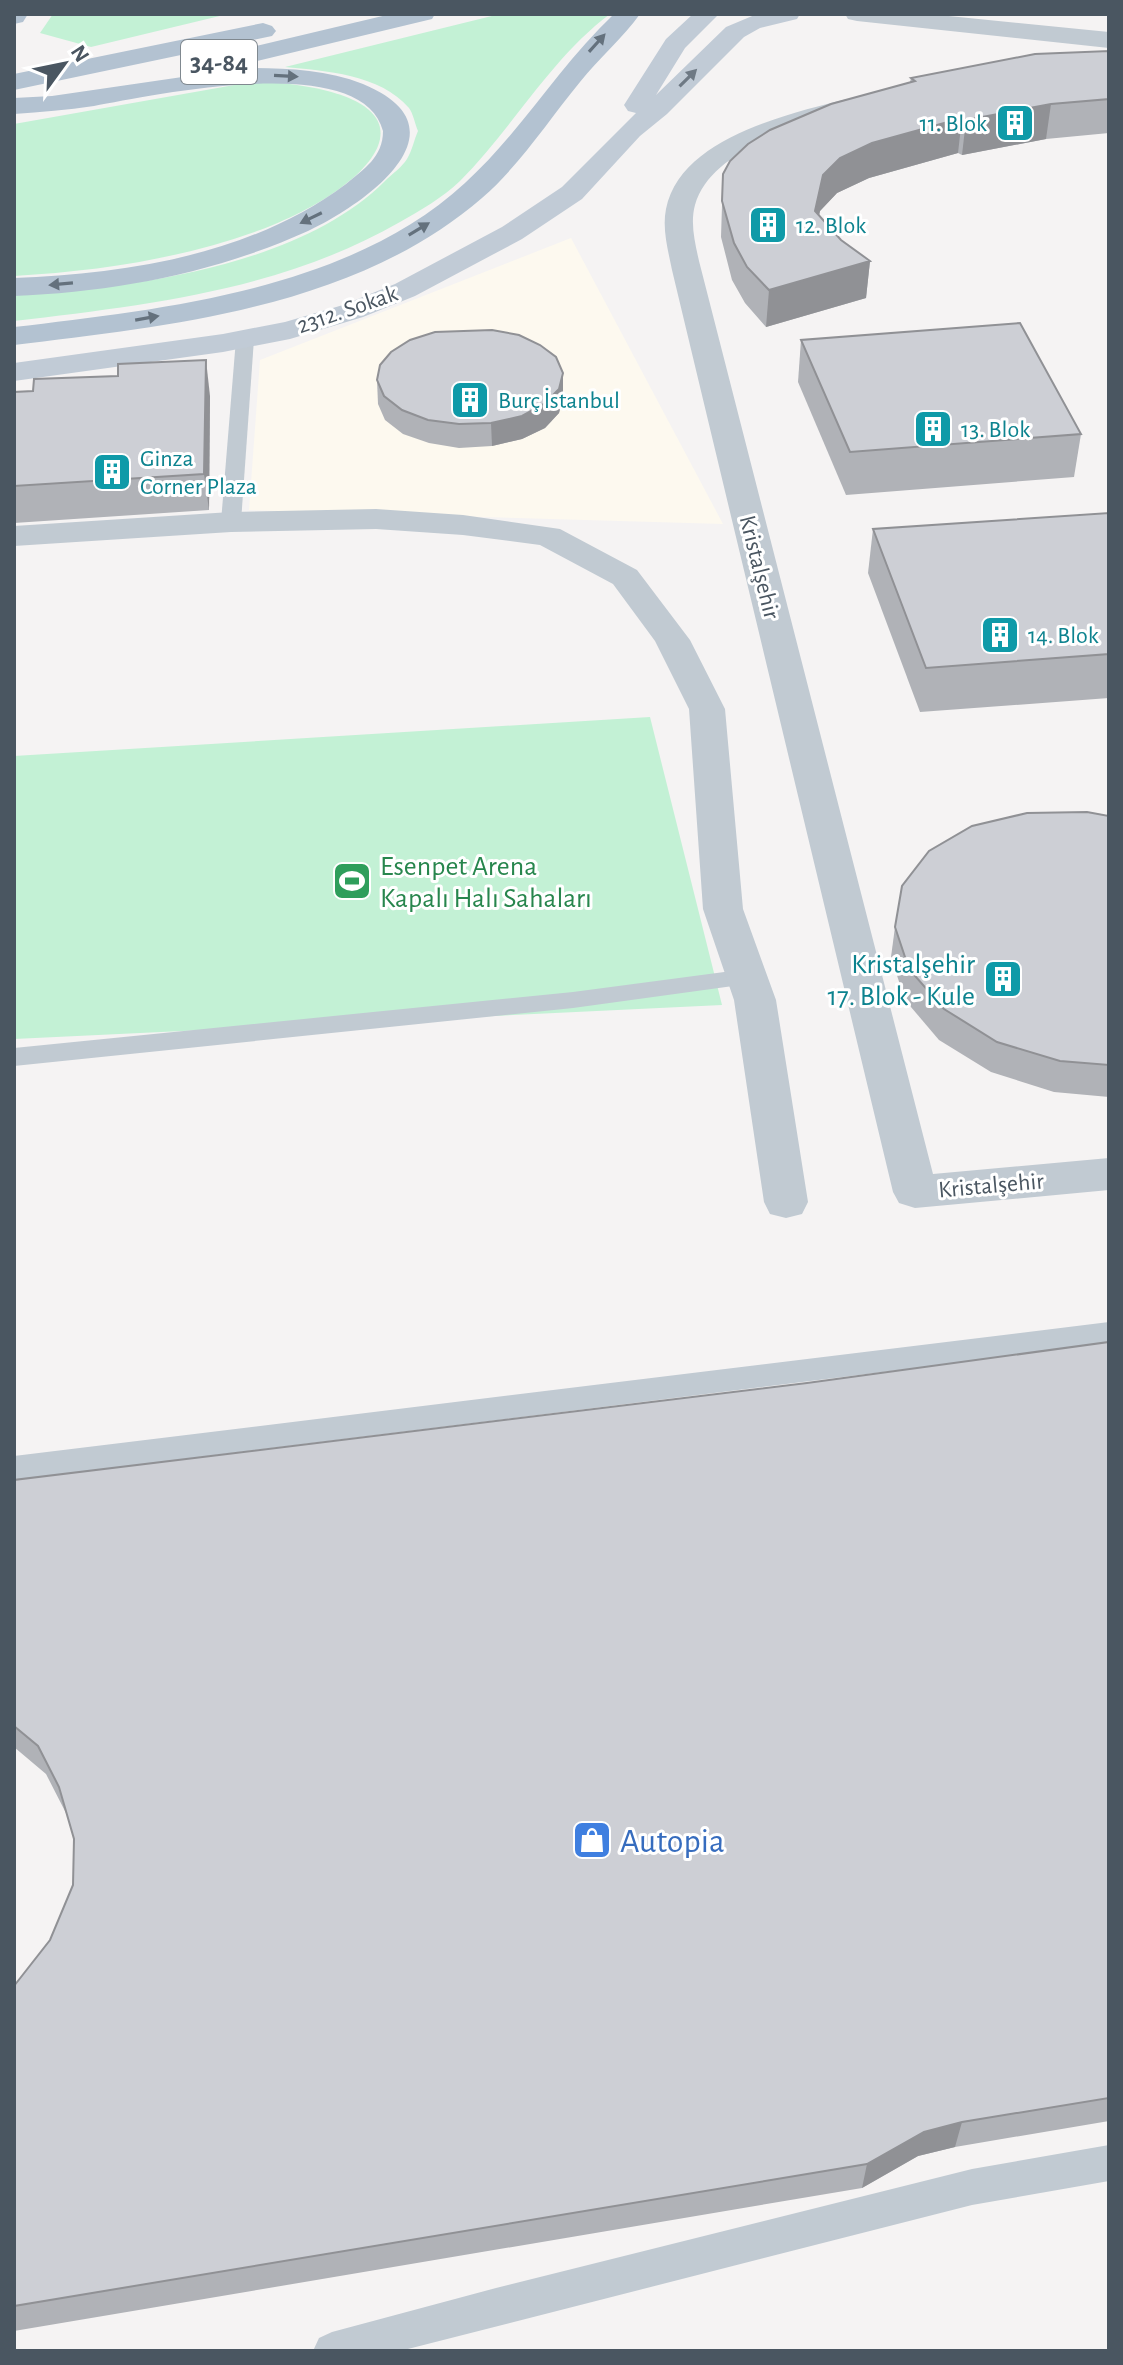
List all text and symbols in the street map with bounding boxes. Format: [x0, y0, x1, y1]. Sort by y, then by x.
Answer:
north arrow [24, 24, 104, 104]
one-way arrow [588, 34, 606, 53]
road number: 34-84 [181, 40, 257, 84]
text: N [67, 41, 93, 66]
one-way arrow [678, 69, 697, 88]
one-way arrow [274, 70, 299, 83]
building icon: 11. Blok [994, 102, 1036, 144]
place label: 11. Blok [919, 112, 987, 136]
building icon: 12. Blok [747, 204, 789, 246]
one-way arrow [299, 211, 323, 225]
place label: 12. Blok [796, 214, 866, 238]
one-way arrow [408, 223, 430, 237]
one-way arrow [48, 278, 73, 291]
street label: 2312. Sokak [294, 282, 401, 338]
one-way arrow [135, 312, 160, 324]
building icon: Burç İstanbul [449, 379, 491, 421]
place label: Burç İstanbul [498, 388, 620, 413]
building icon: 13. Blok [912, 408, 954, 450]
place label: 13. Blok [961, 418, 1030, 442]
place label: Ginza Corner Plaza [140, 447, 257, 499]
building icon: Ginza Corner Plaza [91, 451, 133, 493]
street label: Kristalşehir [735, 513, 784, 622]
building icon: 14. Blok [979, 614, 1021, 656]
place label: 14. Blok [1028, 624, 1099, 648]
place label: Esenpet Arena Kapalı Halı Sahaları [380, 853, 592, 913]
sports icon: Esenpet Arena Kapalı Halı Sahaları [331, 860, 373, 902]
place label: Kristalşehir 17. Blok - Kule [827, 951, 975, 1011]
building icon: Kristalşehir 17. Blok - Kule [982, 958, 1024, 1000]
street label: Kristalşehir [937, 1169, 1045, 1203]
shop icon: Autopia [571, 1819, 613, 1861]
place label: Autopia [620, 1825, 725, 1859]

